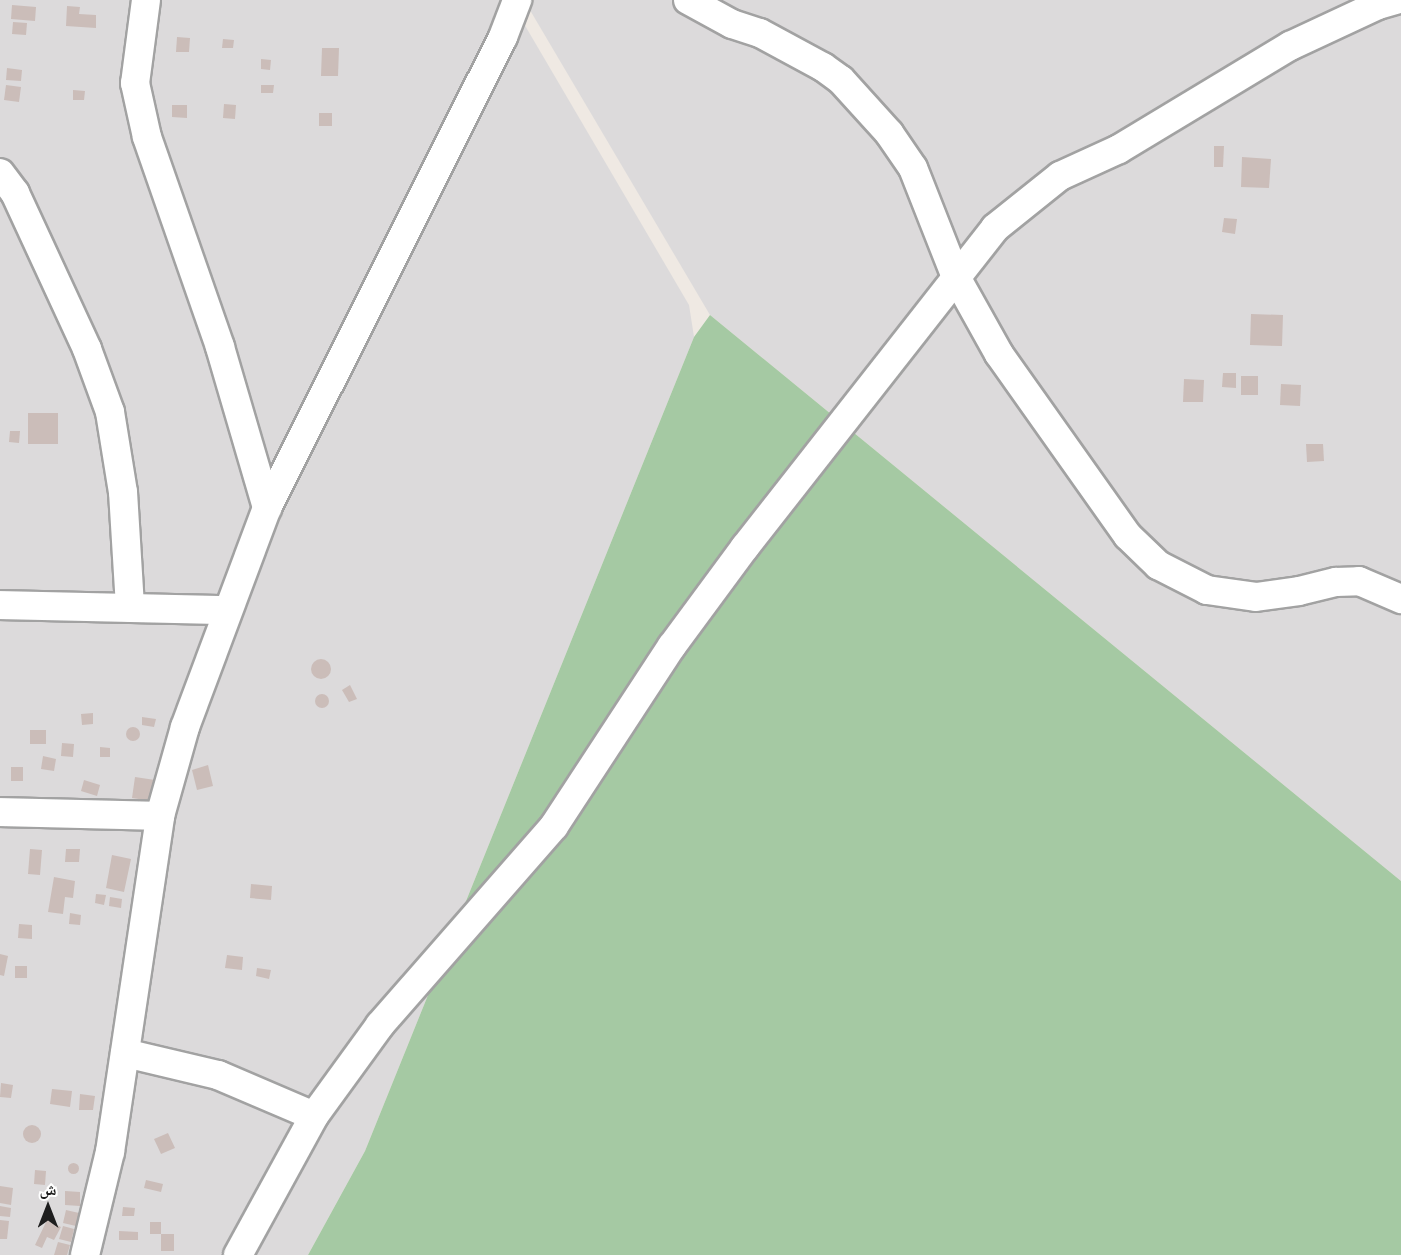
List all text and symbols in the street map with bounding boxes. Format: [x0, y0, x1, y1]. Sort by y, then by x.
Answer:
north arrow [18, 1177, 78, 1237]
text: ش [40, 1179, 56, 1199]

